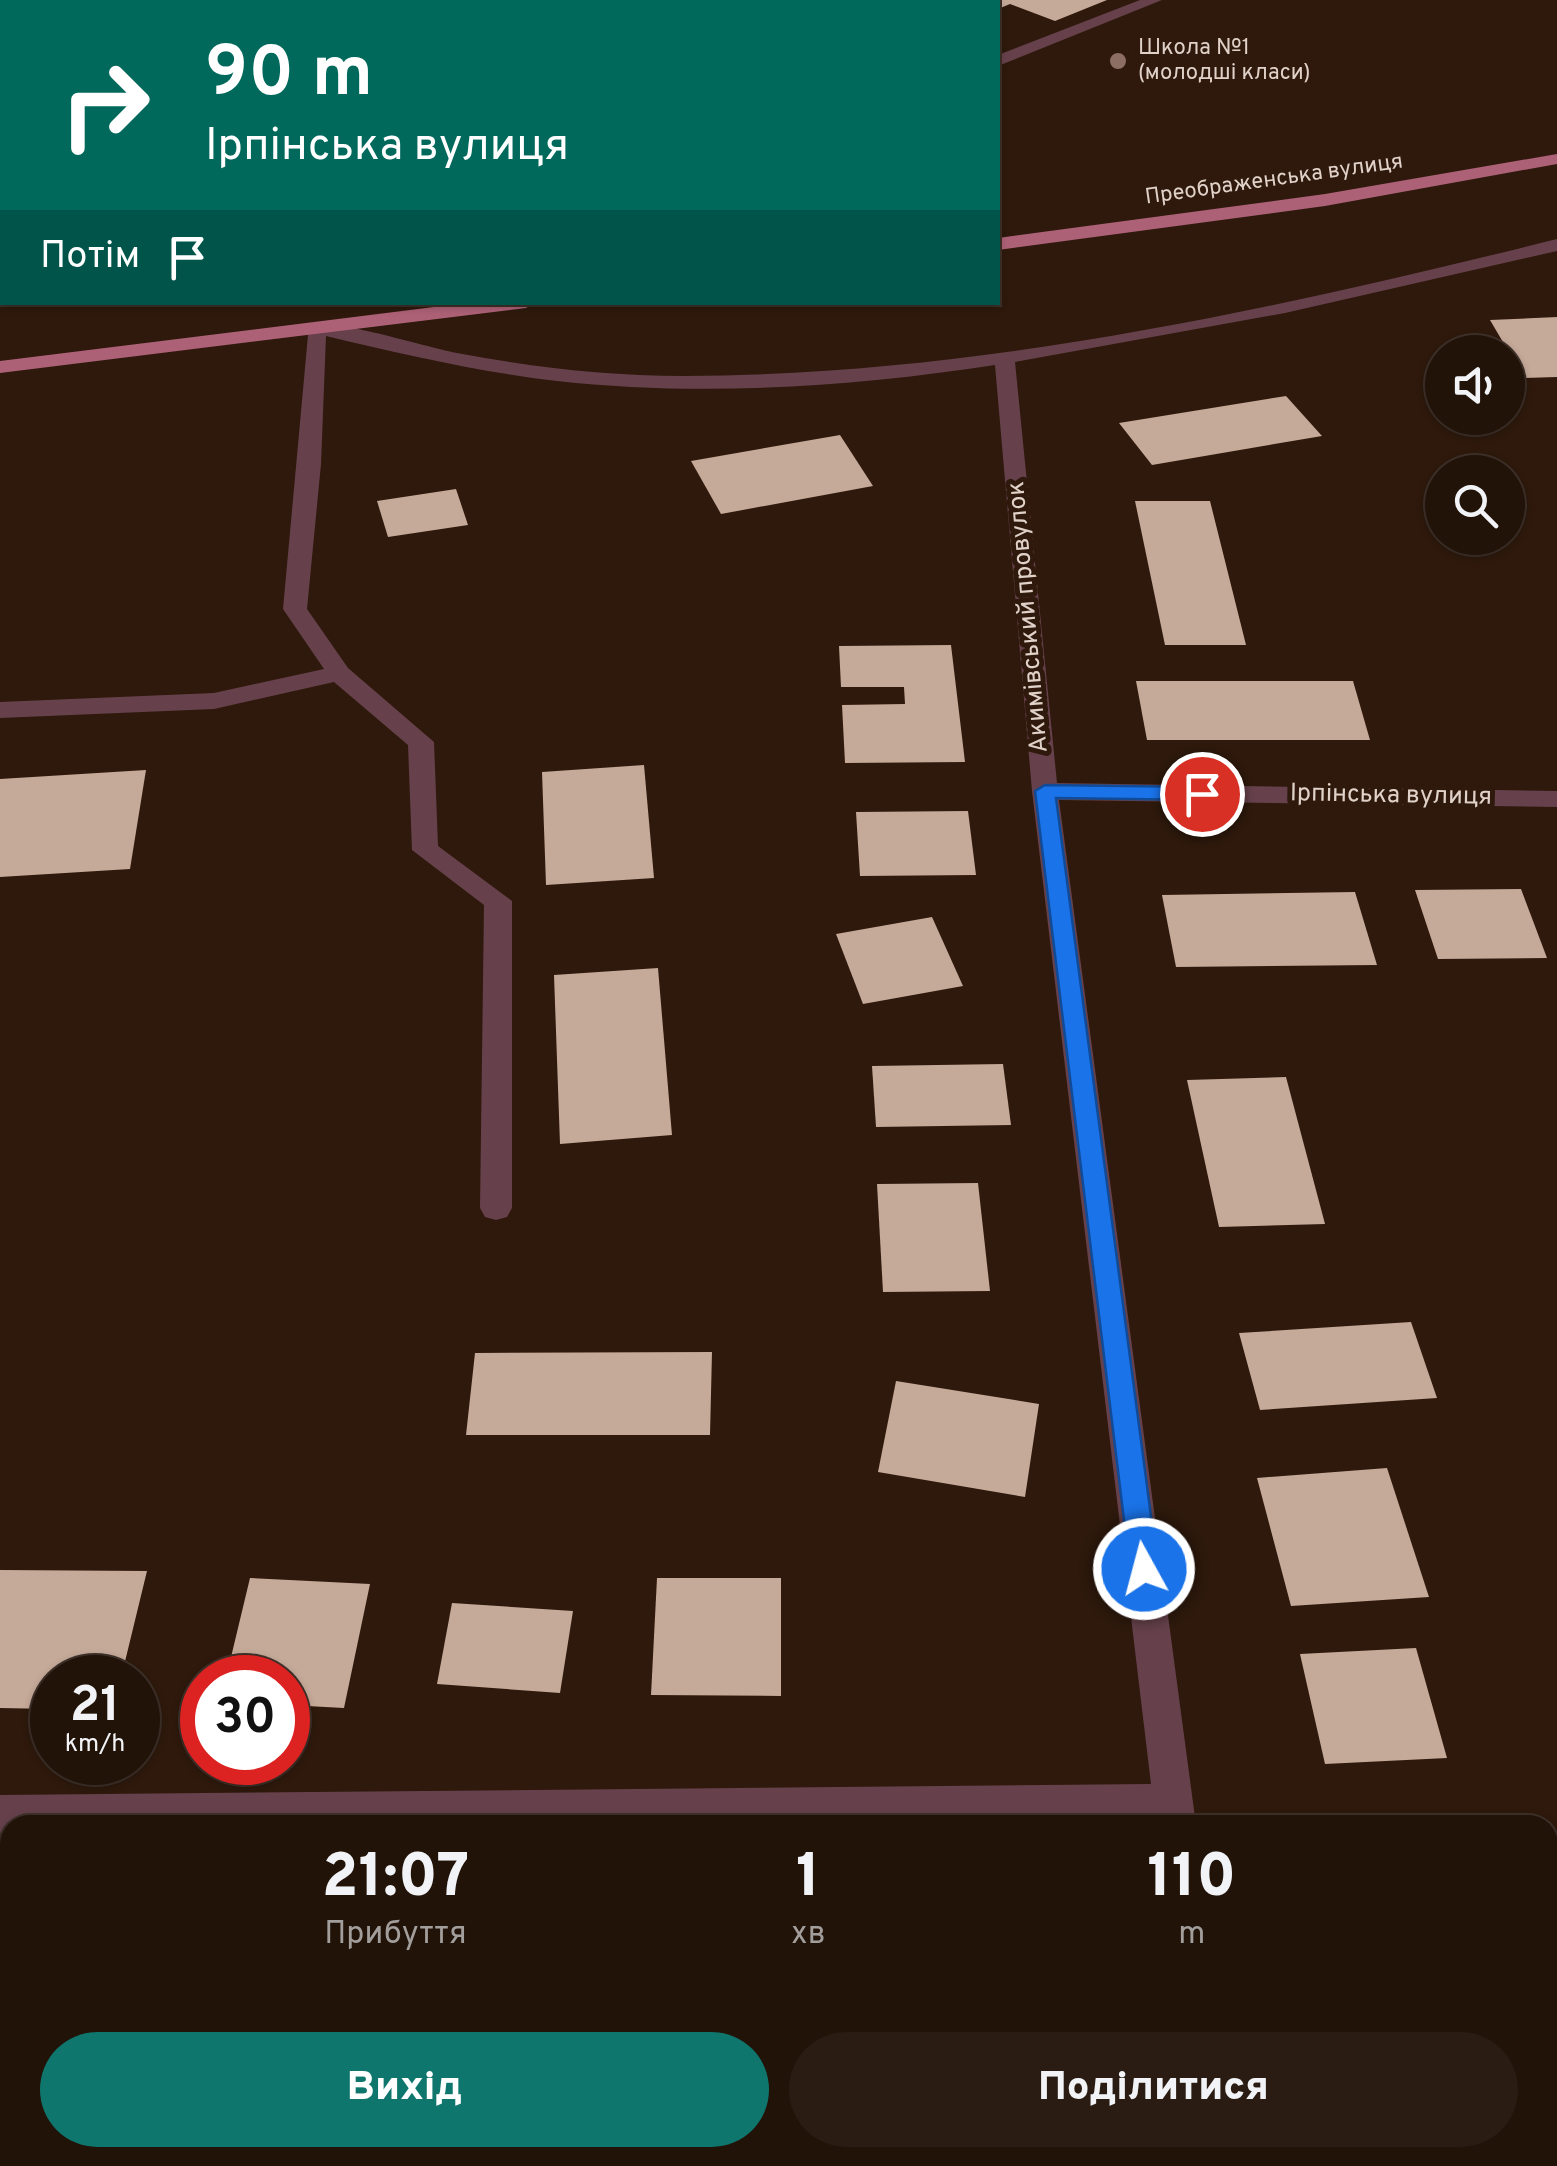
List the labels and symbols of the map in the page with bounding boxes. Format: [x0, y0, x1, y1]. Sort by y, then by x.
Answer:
place label: Школа №1 (молодші класи) [1138, 35, 1311, 87]
marker: Школа №1 (молодші класи) [1107, 50, 1129, 72]
street label: Преображенська вулиця [1143, 149, 1405, 211]
street label: Акимівський провулок [1001, 480, 1057, 754]
pin [1160, 752, 1245, 837]
street label: Ірпінська вулиця [1290, 778, 1492, 814]
position arrow [1092, 1517, 1196, 1621]
speed limit sign: 30 [180, 1655, 310, 1785]

